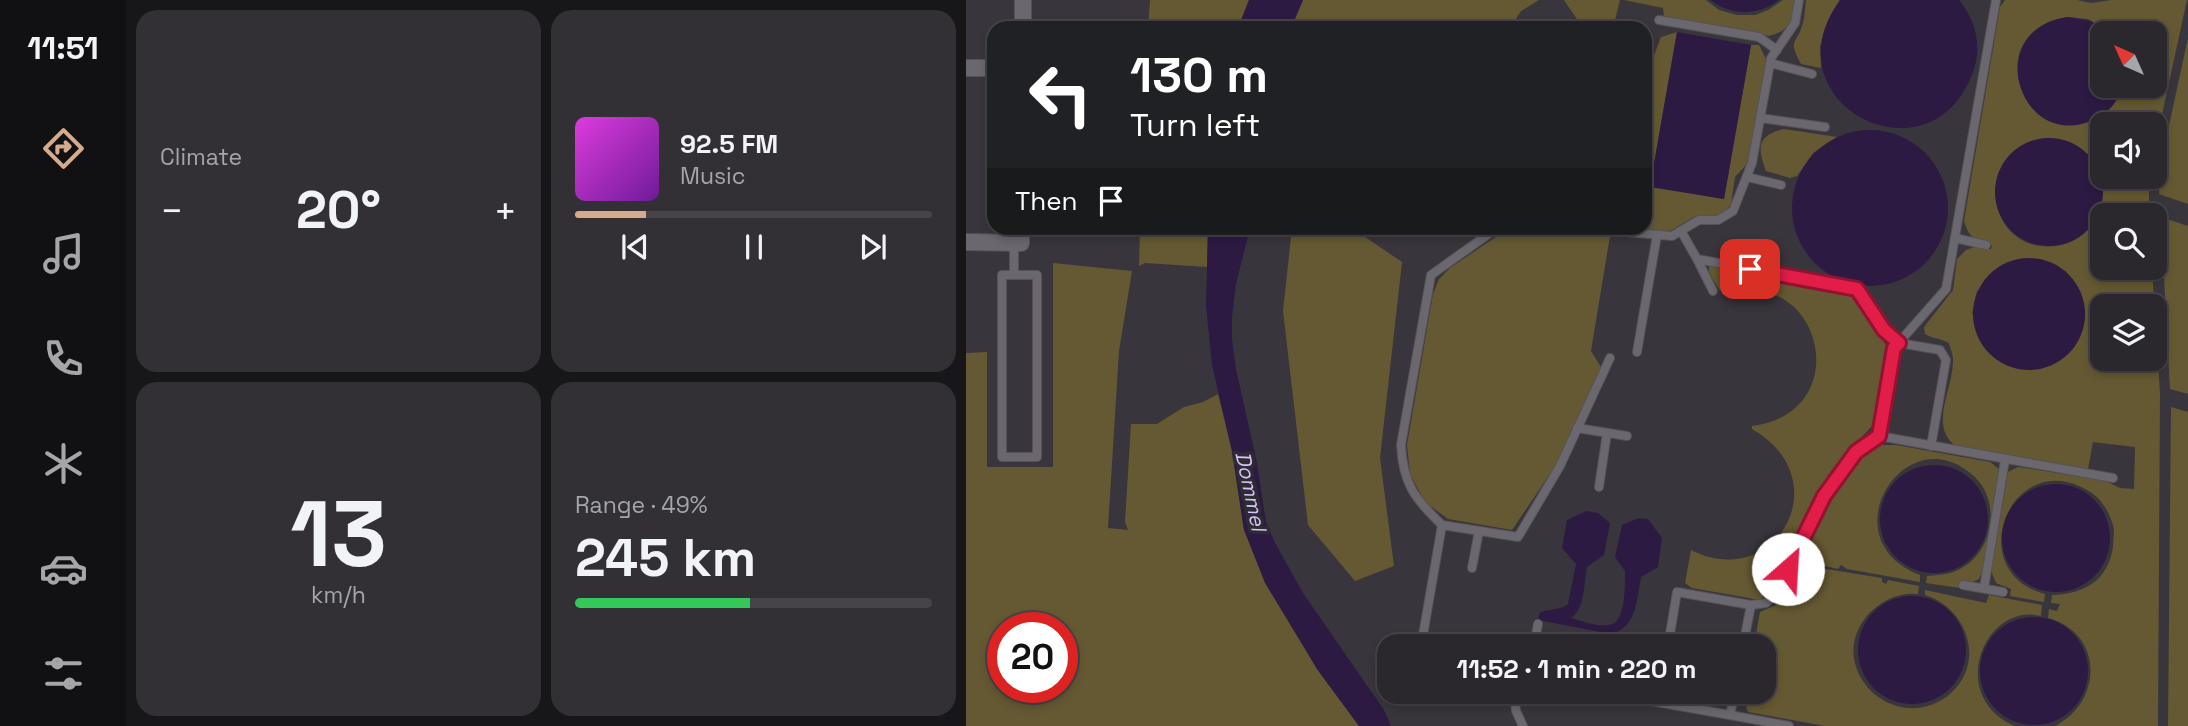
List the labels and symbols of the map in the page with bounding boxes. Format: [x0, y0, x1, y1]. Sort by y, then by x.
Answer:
north arrow [2090, 21, 2166, 98]
pin [1720, 239, 1780, 299]
water label: Dommel [1229, 449, 1273, 536]
position arrow [1751, 532, 1825, 606]
speed limit sign: 20 [987, 612, 1078, 703]

